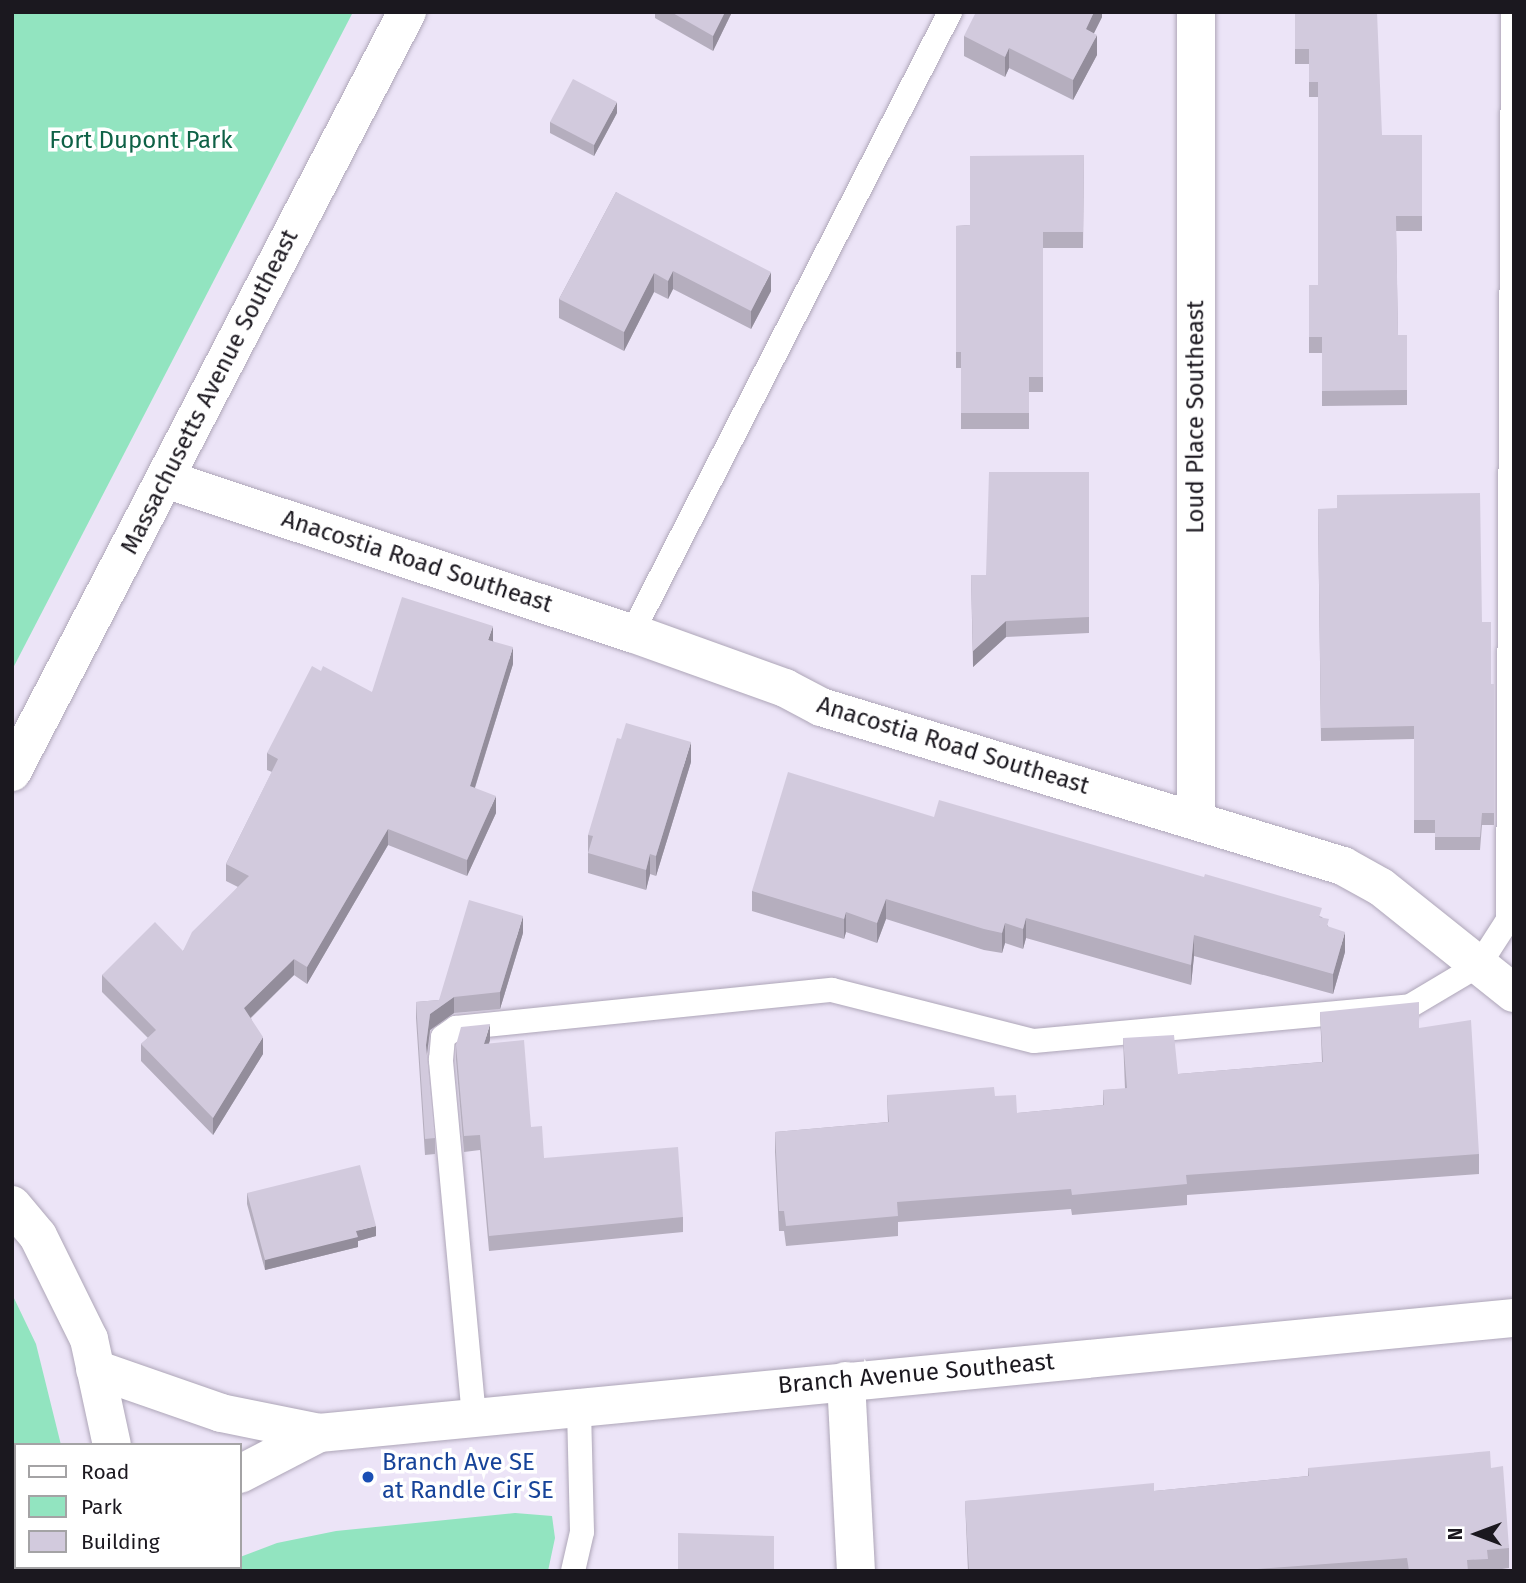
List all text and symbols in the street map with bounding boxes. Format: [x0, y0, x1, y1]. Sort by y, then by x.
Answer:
park label: Fort Dupont Park [49, 127, 233, 155]
street label: Massachusetts Avenue Southeast [115, 225, 305, 559]
street label: Loud Place Southeast [1182, 300, 1210, 534]
street label: Anacostia Road Southeast [278, 505, 556, 619]
street label: Anacostia Road Southeast [813, 691, 1093, 801]
street label: Branch Avenue Southeast [777, 1348, 1055, 1400]
legend [14, 1443, 242, 1569]
place label: Branch Ave SE at Randle Cir SE [382, 1449, 554, 1505]
text: Road [81, 1459, 129, 1485]
marker: Branch Ave SE at Randle Cir SE [360, 1469, 376, 1485]
text: Park [81, 1494, 122, 1520]
north arrow [1442, 1499, 1512, 1569]
text: N [1444, 1528, 1467, 1540]
text: Building [81, 1529, 160, 1555]

